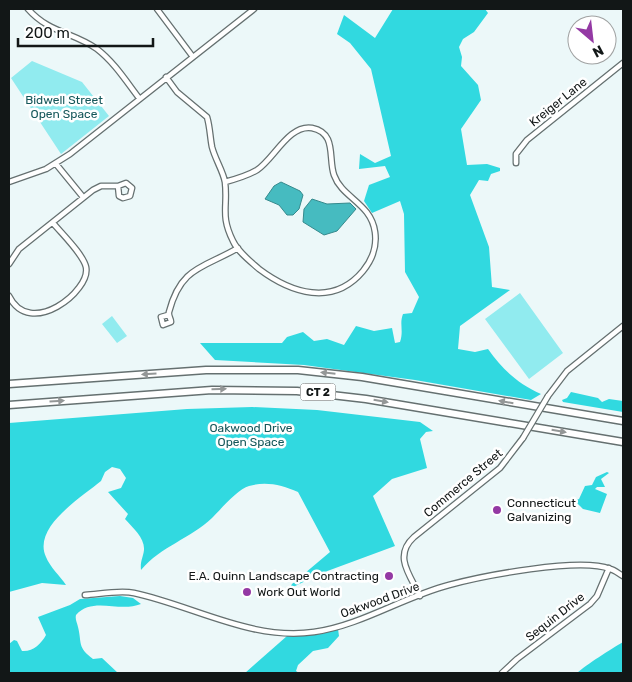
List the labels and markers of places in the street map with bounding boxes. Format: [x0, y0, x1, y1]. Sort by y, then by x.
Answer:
place label: Connecticut Galvanizing [507, 496, 576, 524]
marker: Connecticut Galvanizing [491, 504, 503, 516]
place label: E.A. Quinn Landscape Contracting [188, 569, 379, 583]
marker: E.A. Quinn Landscape Contracting [383, 570, 395, 582]
place label: Work Out World [257, 585, 340, 599]
marker: Work Out World [241, 586, 253, 598]

